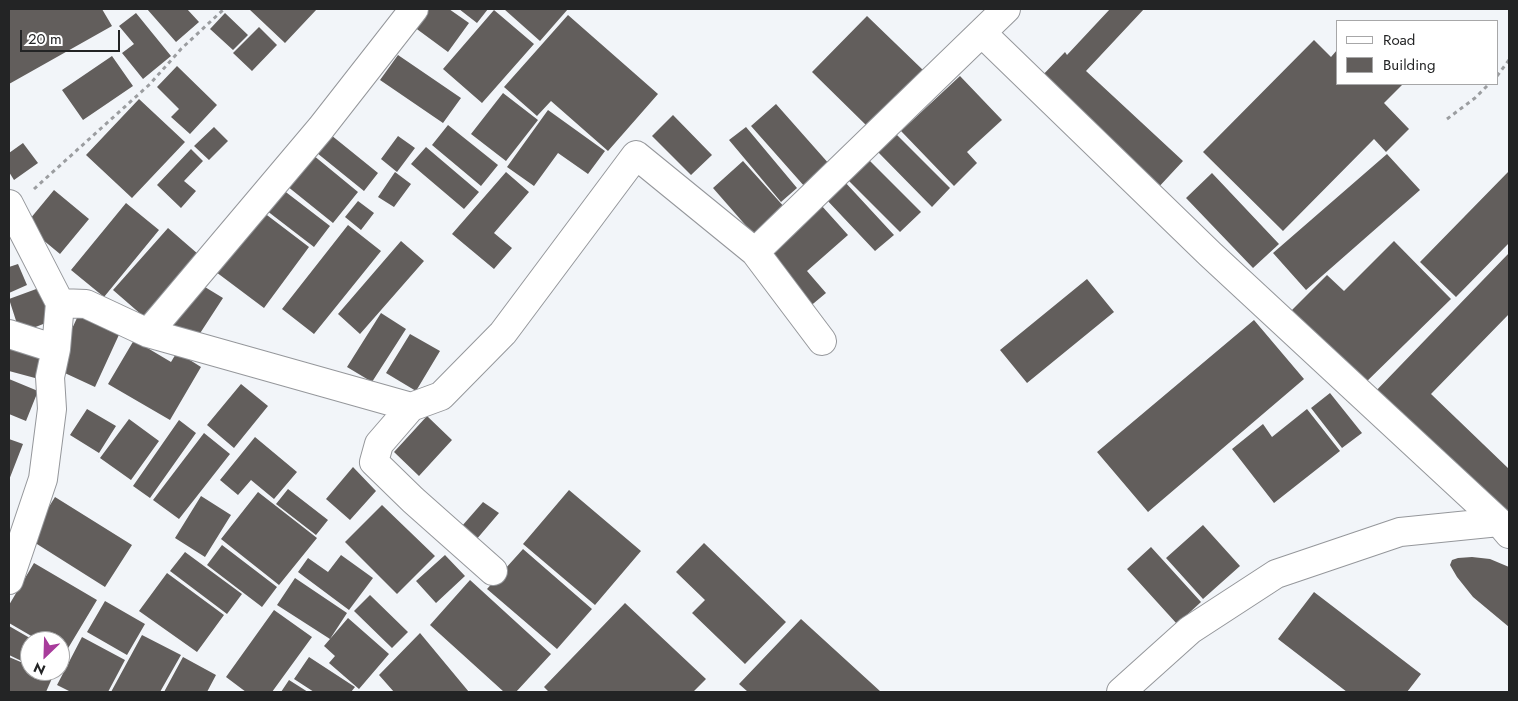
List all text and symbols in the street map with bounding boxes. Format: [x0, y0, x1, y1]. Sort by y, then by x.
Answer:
scale bar [22, 20, 122, 52]
legend [1336, 20, 1498, 85]
text: 20 m [28, 28, 62, 50]
text: Road [1383, 29, 1415, 51]
text: Building [1383, 54, 1435, 76]
north arrow [20, 631, 70, 681]
text: N [30, 657, 48, 680]

